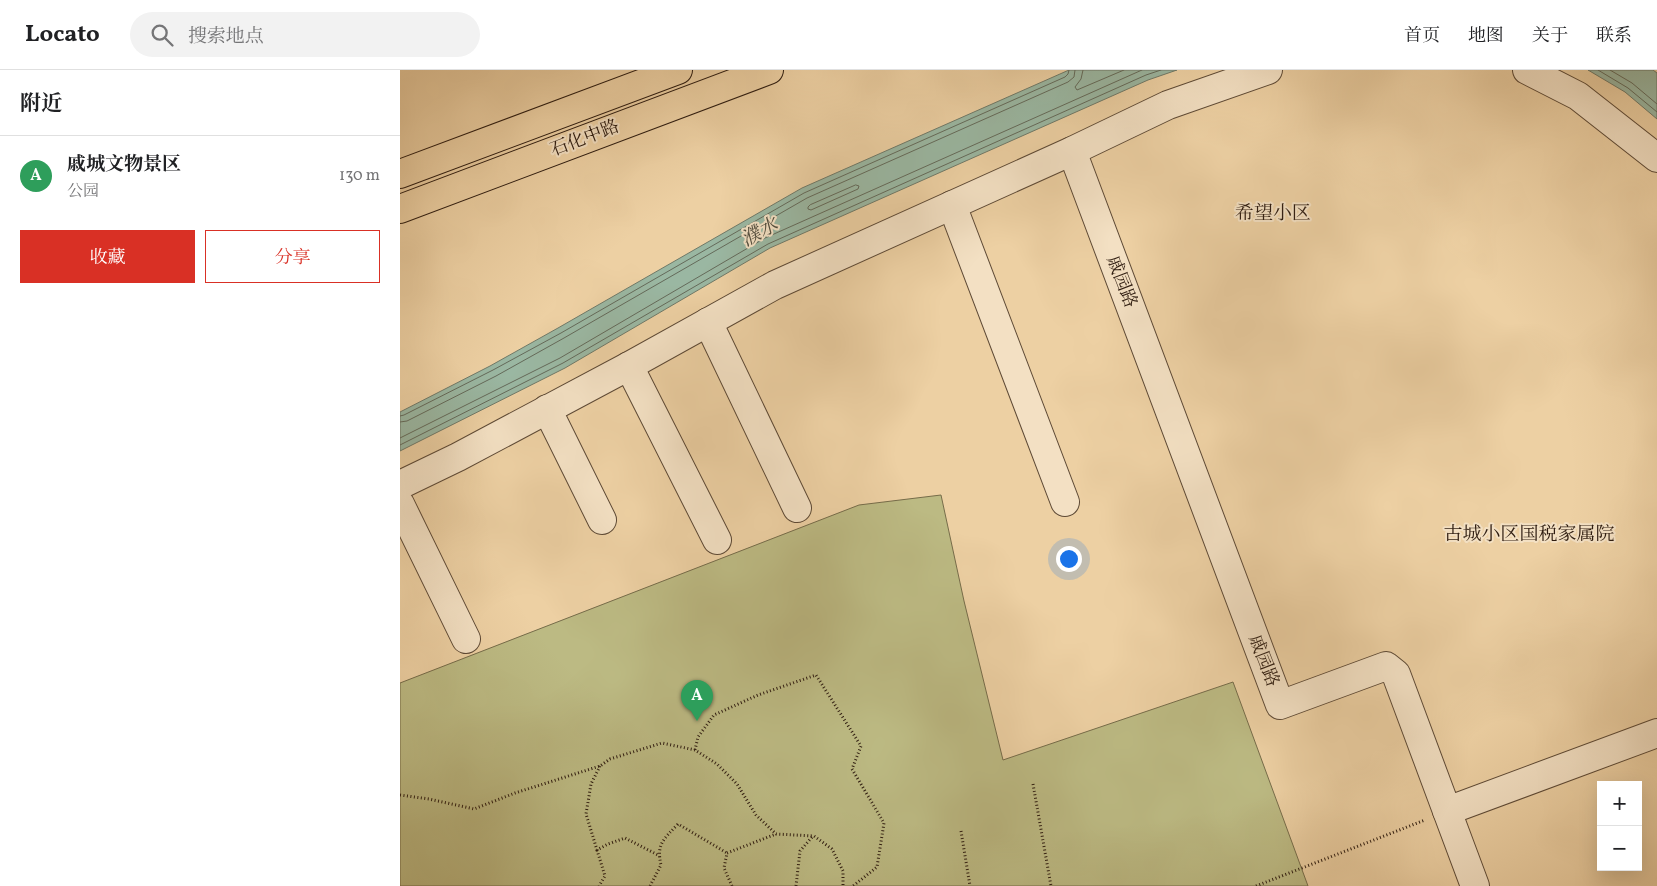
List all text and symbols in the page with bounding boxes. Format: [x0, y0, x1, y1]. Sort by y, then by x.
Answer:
search box [130, 12, 480, 57]
text: Locato [25, 18, 100, 52]
icon: search [148, 21, 176, 49]
text: 搜索地点 [188, 24, 264, 50]
text: 首页 [1404, 24, 1440, 49]
text: 地图 [1468, 24, 1504, 49]
text: 关于 [1532, 24, 1568, 49]
text: 联系 [1596, 24, 1632, 49]
text: 附近 [20, 90, 62, 119]
street label: 石化中路 [547, 114, 623, 164]
text: 戚城文物景区 [67, 152, 181, 178]
text: A [30, 165, 42, 187]
text: 130 m [339, 165, 380, 187]
text: 公园 [67, 181, 99, 203]
district label: 希望小区 [1235, 201, 1311, 227]
water label: 濮水 [737, 211, 785, 254]
button: 收藏 [20, 230, 195, 283]
button: 分享 [205, 230, 380, 283]
street label: 戚园路 [1100, 252, 1142, 312]
district label: 古城小区国税家属院 [1443, 522, 1615, 548]
your location [1056, 546, 1082, 572]
street label: 戚园路 [1242, 631, 1284, 691]
pin: A [681, 680, 713, 721]
map controls [1597, 781, 1642, 871]
button: + [1597, 781, 1642, 826]
button: − [1597, 826, 1642, 871]

